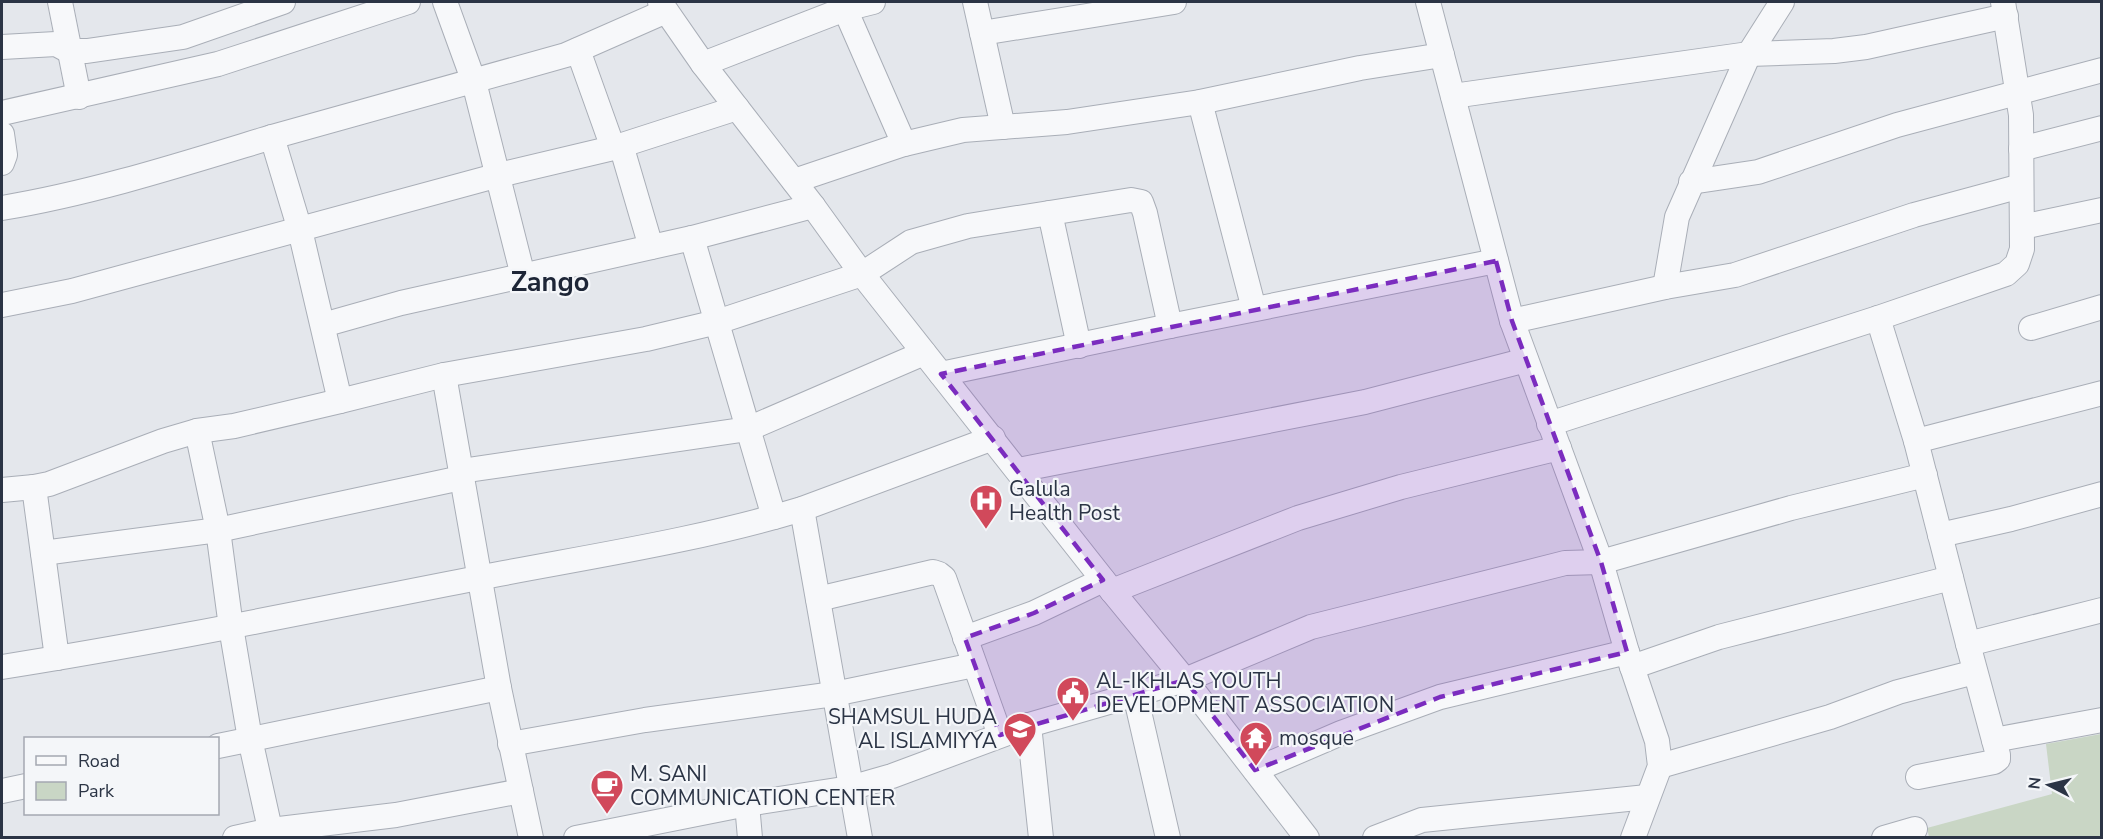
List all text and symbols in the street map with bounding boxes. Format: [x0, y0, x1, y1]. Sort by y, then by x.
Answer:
district label: Zango [511, 264, 589, 301]
place label: Galula Health Post [1009, 475, 1120, 527]
hospital icon: Galula Health Post [968, 483, 1004, 530]
place label: AL-IKHLAS YOUTH DEVELOPMENT ASSOCIATION [1096, 667, 1394, 719]
public building icon: AL-IKHLAS YOUTH DEVELOPMENT ASSOCIATION [1055, 675, 1091, 722]
place label: SHAMSUL HUDA AL ISLAMIYYA [828, 703, 997, 755]
school or university icon: SHAMSUL HUDA AL ISLAMIYYA [1002, 711, 1038, 758]
temple icon: mosque [1238, 720, 1274, 767]
place label: mosque [1279, 724, 1354, 752]
legend [24, 737, 219, 815]
text: Road [78, 749, 120, 773]
north arrow [2019, 755, 2079, 815]
place label: M. SANI COMMUNICATION CENTER [630, 760, 895, 812]
cafe icon: M. SANI COMMUNICATION CENTER [589, 768, 625, 815]
text: N [2023, 776, 2047, 791]
text: Park [78, 779, 115, 803]

